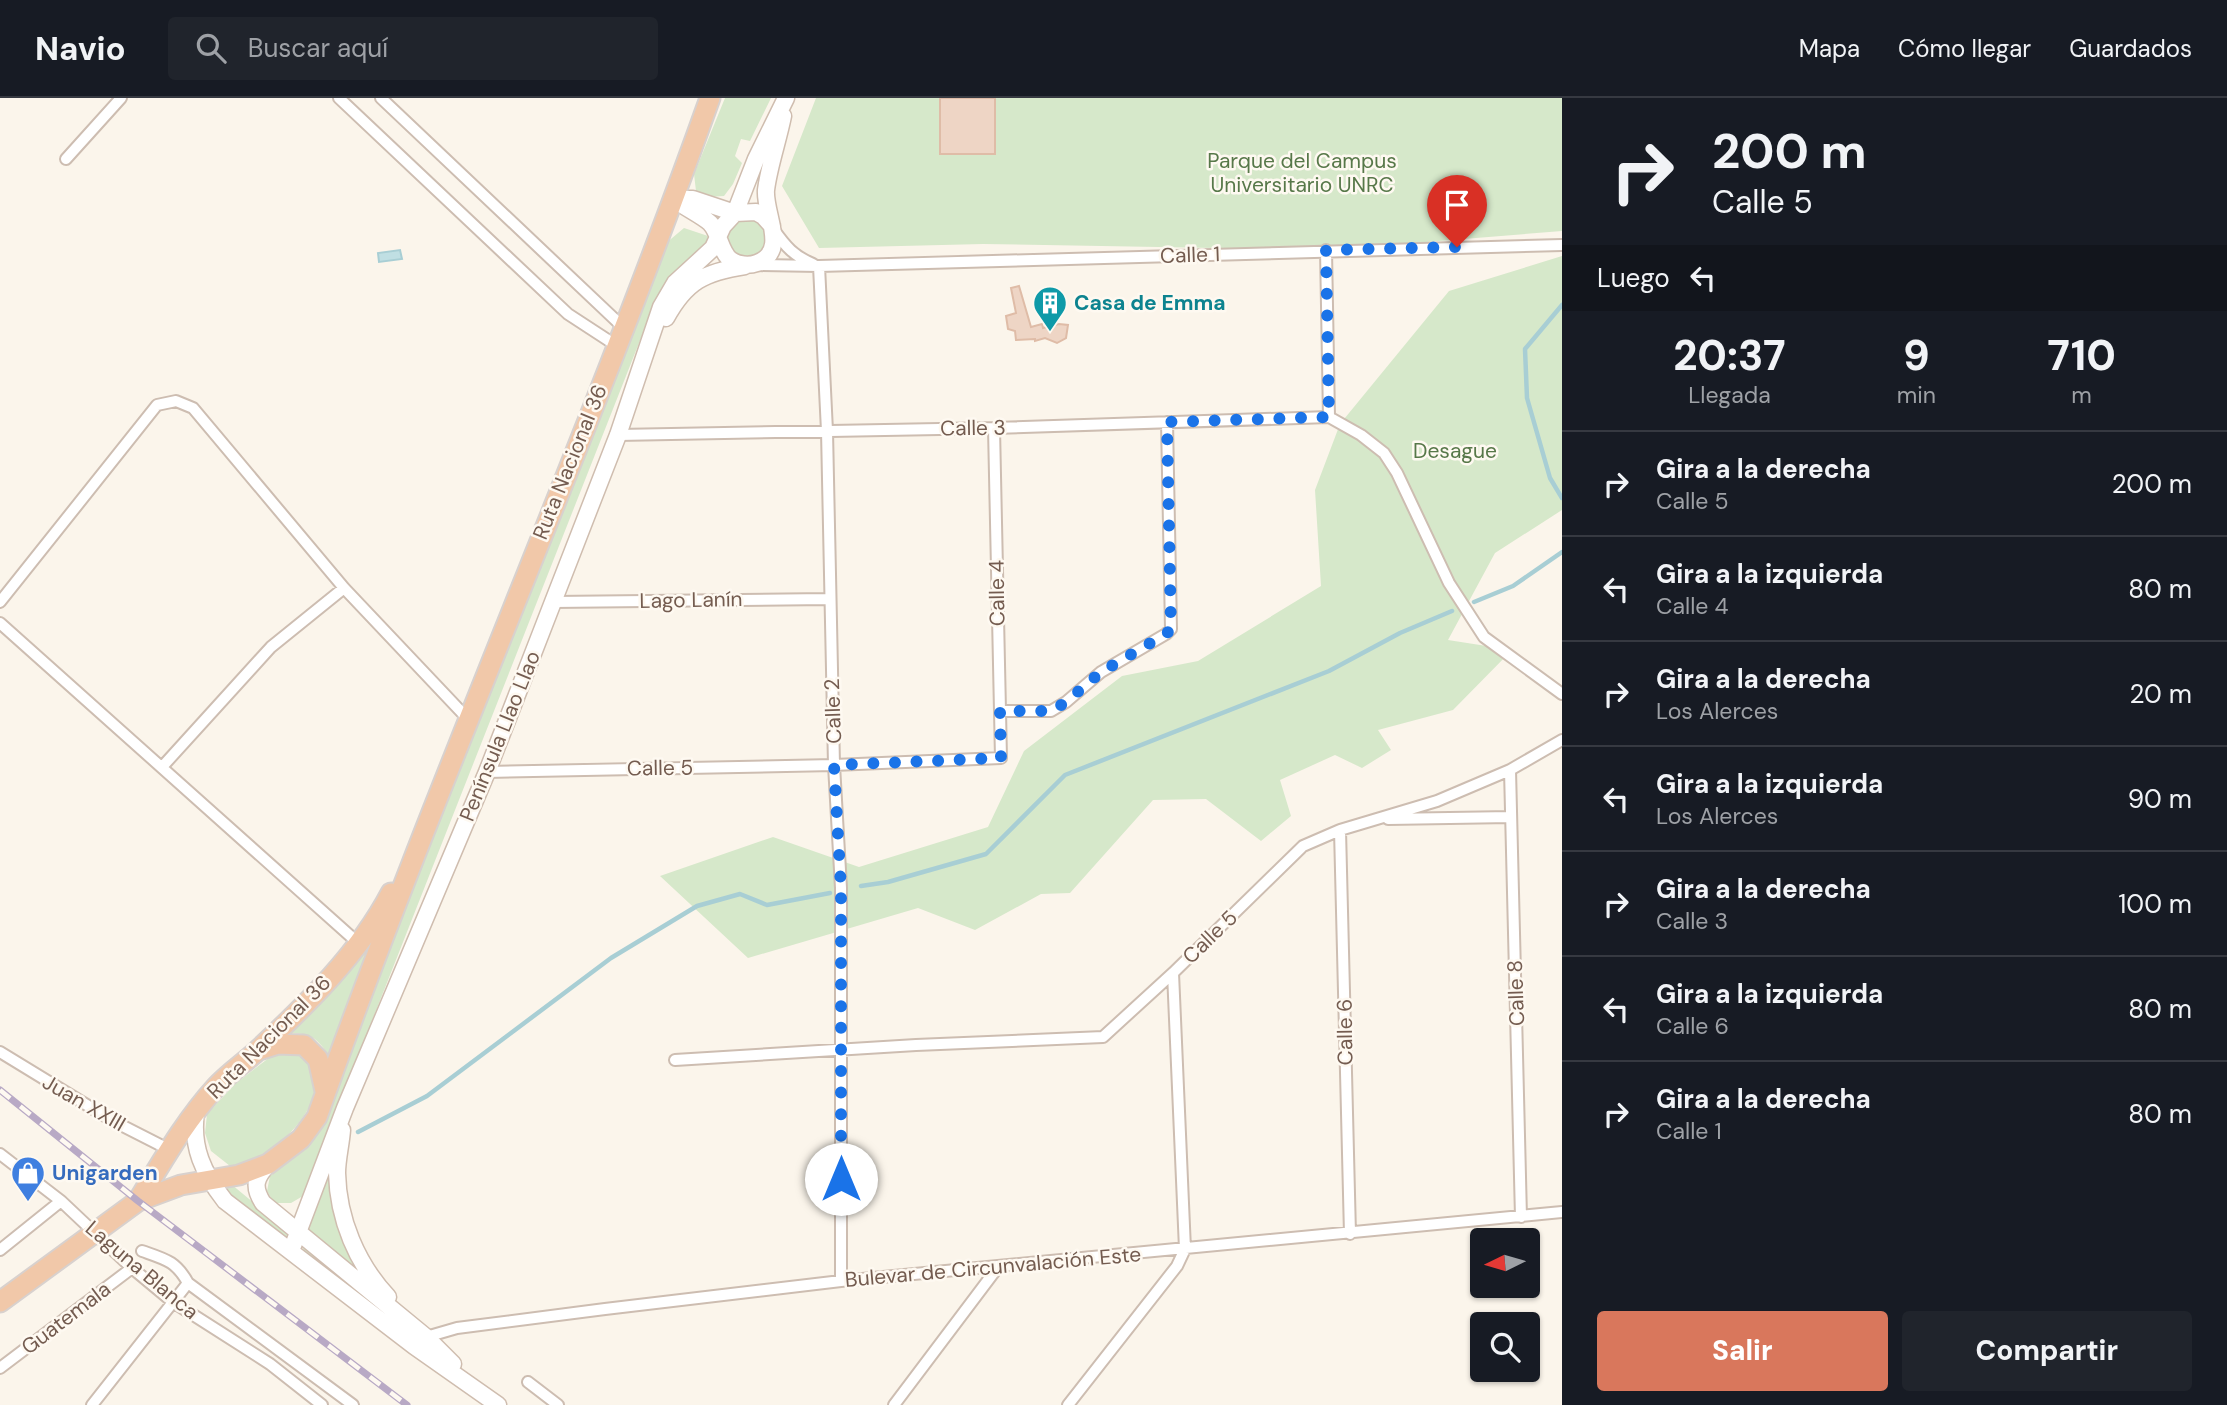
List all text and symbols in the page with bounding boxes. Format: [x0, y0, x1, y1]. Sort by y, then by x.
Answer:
search box [168, 17, 658, 80]
text: Navio [35, 27, 126, 70]
icon: search [192, 29, 230, 67]
text: Buscar aquí [248, 31, 388, 65]
text: Mapa [1799, 33, 1860, 64]
text: Cómo llegar [1898, 33, 2031, 64]
text: Guardados [2069, 33, 2192, 64]
text: 200 m [1712, 119, 1867, 183]
icon: right [1597, 126, 1688, 217]
park label: Parque del Campus Universitario UNRC [1207, 147, 1397, 199]
pin [1427, 175, 1487, 247]
text: Calle 5 [1712, 181, 1813, 223]
icon: arrive [1438, 186, 1476, 224]
street label: Calle 1 [1160, 240, 1220, 270]
icon: left [1684, 259, 1722, 297]
text: Luego [1597, 261, 1670, 295]
building icon: Casa de Emma [1031, 284, 1069, 333]
place label: Casa de Emma [1074, 289, 1226, 317]
text: 20:37 [1673, 328, 1786, 383]
text: 9 [1903, 328, 1930, 383]
text: 710 [2047, 328, 2116, 383]
street label: Ruta Nacional 36 [526, 380, 614, 544]
text: Llegada [1688, 380, 1771, 410]
text: min [1897, 380, 1936, 410]
text: m [2071, 380, 2092, 410]
street label: Calle 3 [940, 413, 1006, 443]
park label: Desague [1413, 437, 1497, 465]
text: Gira a la derecha [1656, 452, 1871, 486]
icon: right [1597, 465, 1635, 503]
text: 200 m [2112, 467, 2192, 501]
text: Calle 5 [1656, 486, 1728, 516]
text: Gira a la izquierda [1656, 557, 1883, 591]
street label: Calle 4 [982, 559, 1012, 626]
icon: left [1597, 570, 1635, 608]
text: 80 m [2128, 572, 2192, 606]
street label: Lago Lanín [639, 585, 743, 615]
text: Calle 4 [1656, 591, 1728, 621]
street label: Península Llao Llao [453, 647, 547, 825]
text: Gira a la derecha [1656, 662, 1871, 696]
icon: right [1597, 675, 1635, 713]
text: 20 m [2129, 677, 2192, 711]
street label: Calle 2 [818, 678, 848, 744]
text: Los Alerces [1656, 696, 1778, 726]
street label: Calle 5 [627, 753, 693, 783]
text: Gira a la izquierda [1656, 767, 1883, 801]
icon: left [1597, 780, 1635, 818]
text: 90 m [2128, 782, 2192, 816]
text: Los Alerces [1656, 801, 1778, 831]
text: Gira a la derecha [1656, 872, 1871, 906]
icon: right [1597, 885, 1635, 923]
text: 100 m [2118, 887, 2192, 921]
street label: Calle 5 [1176, 904, 1244, 970]
text: Calle 3 [1656, 906, 1728, 936]
street label: Calle 8 [1501, 959, 1531, 1027]
street label: Ruta Nacional 36 [201, 969, 337, 1105]
text: Gira a la izquierda [1656, 977, 1883, 1011]
icon: left [1597, 990, 1635, 1028]
text: 80 m [2128, 992, 2192, 1026]
street label: Calle 6 [1330, 998, 1360, 1066]
text: Calle 6 [1656, 1011, 1729, 1041]
street label: Juan XXIII [37, 1068, 131, 1138]
text: Gira a la derecha [1656, 1082, 1871, 1116]
icon: right [1597, 1095, 1635, 1133]
text: 80 m [2128, 1097, 2192, 1131]
text: Calle 1 [1656, 1116, 1722, 1146]
position arrow [804, 1142, 878, 1216]
shop icon: Unigarden [9, 1154, 47, 1203]
place label: Unigarden [52, 1159, 158, 1187]
street label: Laguna Blanca [80, 1214, 204, 1326]
north arrow [1470, 1228, 1540, 1298]
map controls [1470, 1228, 1540, 1382]
street label: Bulevar de Circunvalación Este [844, 1240, 1142, 1294]
street label: Guatemala [16, 1275, 116, 1361]
button: Salir [1597, 1311, 1888, 1391]
button: Compartir [1902, 1311, 2192, 1391]
button: search [1470, 1312, 1540, 1382]

